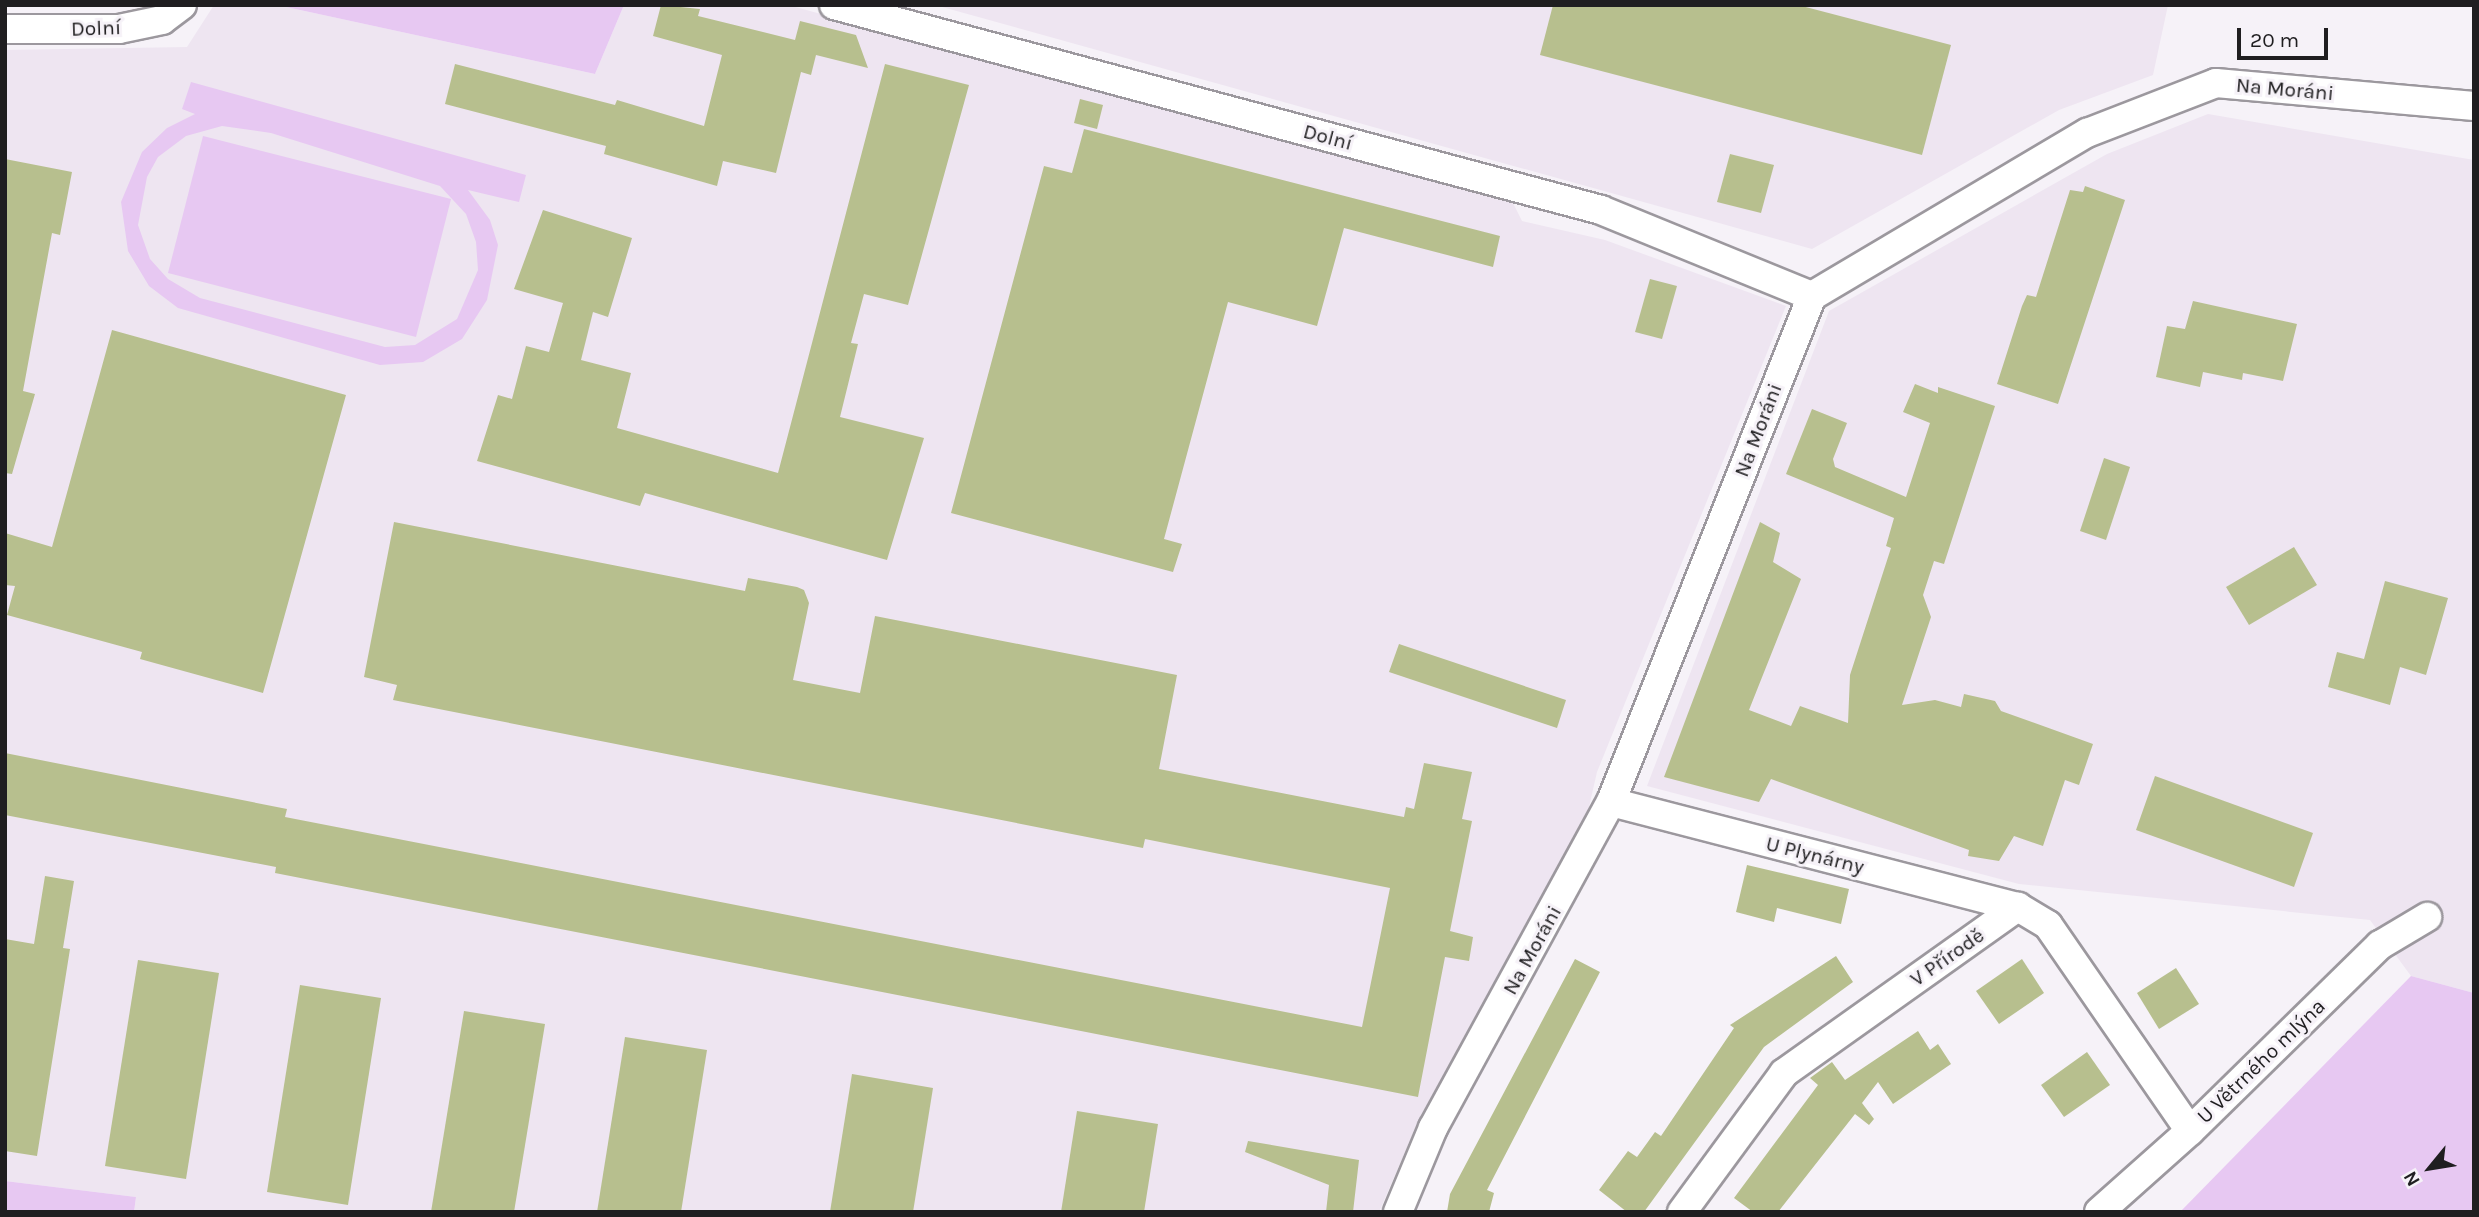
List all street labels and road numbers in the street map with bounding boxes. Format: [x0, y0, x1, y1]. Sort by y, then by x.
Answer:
street label: Dolní [71, 15, 121, 41]
street label: Na Moráni [2235, 72, 2335, 106]
street label: Dolní [1301, 118, 1355, 156]
street label: Na Moráni [1729, 380, 1787, 480]
street label: U Plynárny [1763, 831, 1867, 879]
street label: Na Moráni [1497, 901, 1567, 999]
street label: V Přírodě [1905, 922, 1989, 992]
street label: U Větrného mlýna [2192, 994, 2330, 1128]

